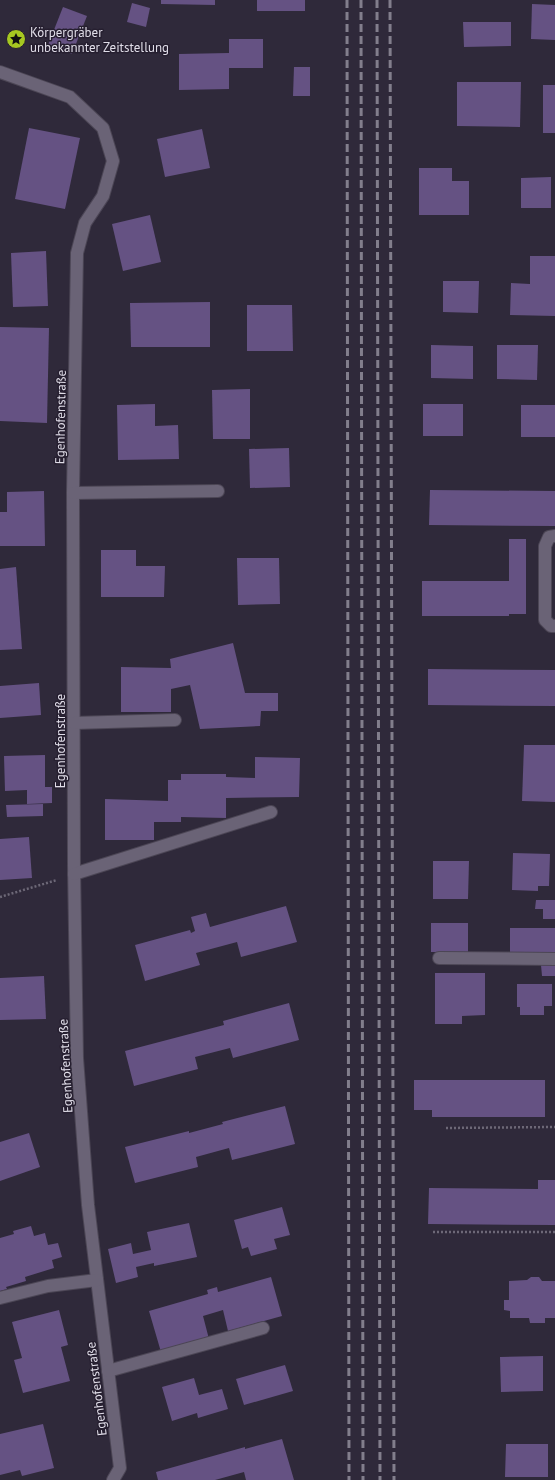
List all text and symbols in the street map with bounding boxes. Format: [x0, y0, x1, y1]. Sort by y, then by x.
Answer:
place label: Körpergräber unbekannter Zeitstellung [30, 24, 169, 56]
place icon: Körpergräber unbekannter Zeitstellung [5, 28, 27, 50]
street label: Egenhofenstraße [51, 370, 70, 464]
street label: Egenhofenstraße [52, 694, 69, 788]
street label: Egenhofenstraße [55, 1018, 76, 1114]
street label: Egenhofenstraße [82, 1341, 111, 1437]

